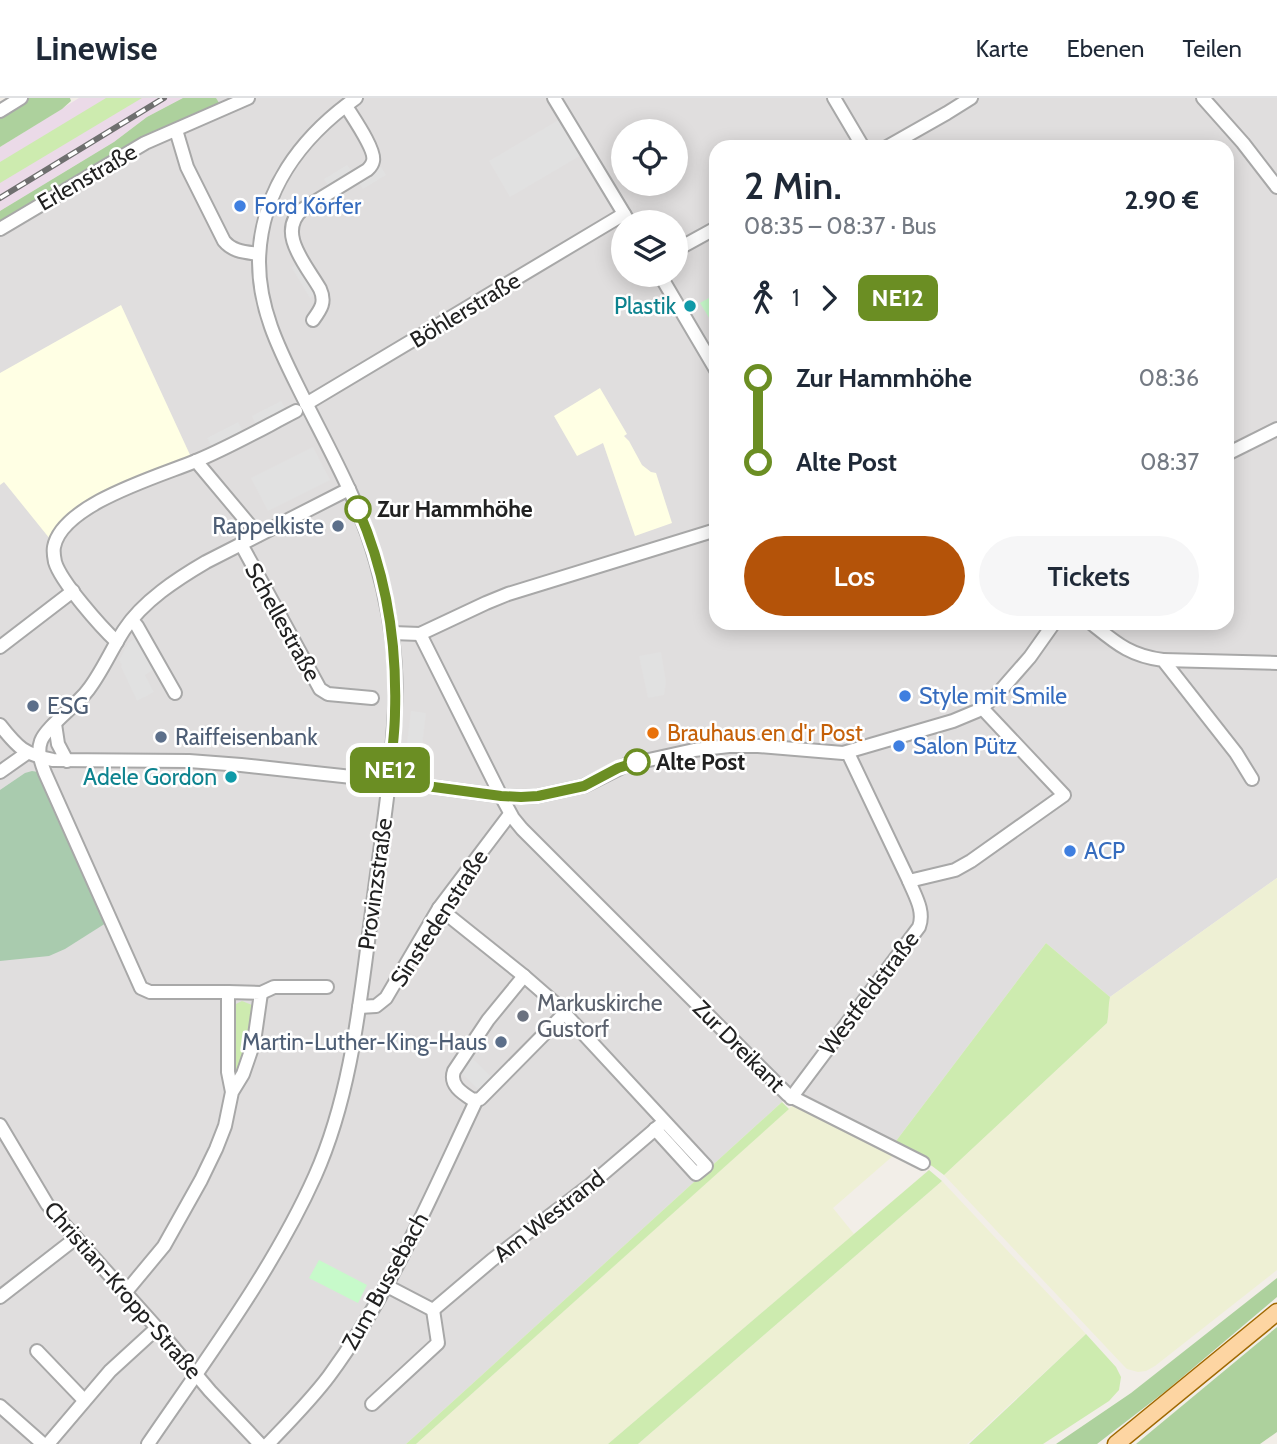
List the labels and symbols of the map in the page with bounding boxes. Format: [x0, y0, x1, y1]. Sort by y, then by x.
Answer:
street label: Erlenstraße [32, 137, 142, 217]
place label: Ford Körfer [254, 192, 362, 220]
marker: Ford Körfer [232, 198, 248, 214]
street label: Böhlerstraße [405, 266, 525, 354]
place label: Plastik [614, 292, 677, 320]
marker: Plastik [682, 298, 698, 314]
place label: Zur Hammhöhe [377, 495, 533, 523]
marker: Zur Hammhöhe [345, 496, 371, 522]
place label: Rappelkiste [212, 512, 324, 540]
marker: Rappelkiste [330, 518, 346, 534]
street label: Schellestraße [239, 558, 327, 686]
place label: Style mit Smile [919, 682, 1067, 710]
marker: Style mit Smile [897, 688, 913, 704]
place label: ESG [47, 692, 89, 720]
marker: ESG [25, 698, 41, 714]
place label: Brauhaus en d'r Post [667, 719, 863, 747]
place label: Raiffeisenbank [175, 723, 318, 751]
marker: Brauhaus en d'r Post [645, 725, 661, 741]
marker: Raiffeisenbank [153, 729, 169, 745]
place label: Salon Pütz [913, 732, 1017, 760]
marker: Salon Pütz [891, 738, 907, 754]
line badge: NE12 [341, 747, 439, 793]
place label: Alte Post [656, 748, 745, 776]
marker: Alte Post [624, 749, 650, 775]
place label: Adele Gordon [83, 763, 217, 791]
marker: Adele Gordon [223, 769, 239, 785]
street label: Provinzstraße [352, 816, 398, 952]
place label: ACP [1084, 837, 1125, 865]
marker: ACP [1062, 843, 1078, 859]
street label: Sinstedenstraße [384, 844, 494, 992]
street label: Westfeldstraße [813, 925, 925, 1060]
place label: Markuskirche Gustorf [537, 989, 663, 1043]
street label: Zur Dreikant [687, 994, 791, 1098]
marker: Markuskirche Gustorf [515, 1008, 531, 1024]
place label: Martin-Luther-King-Haus [242, 1028, 487, 1056]
marker: Martin-Luther-King-Haus [493, 1034, 509, 1050]
street label: Am Westrand [488, 1164, 610, 1268]
street label: Christian-Kropp-Straße [38, 1195, 208, 1385]
street label: Zum Bussebach [336, 1208, 434, 1354]

